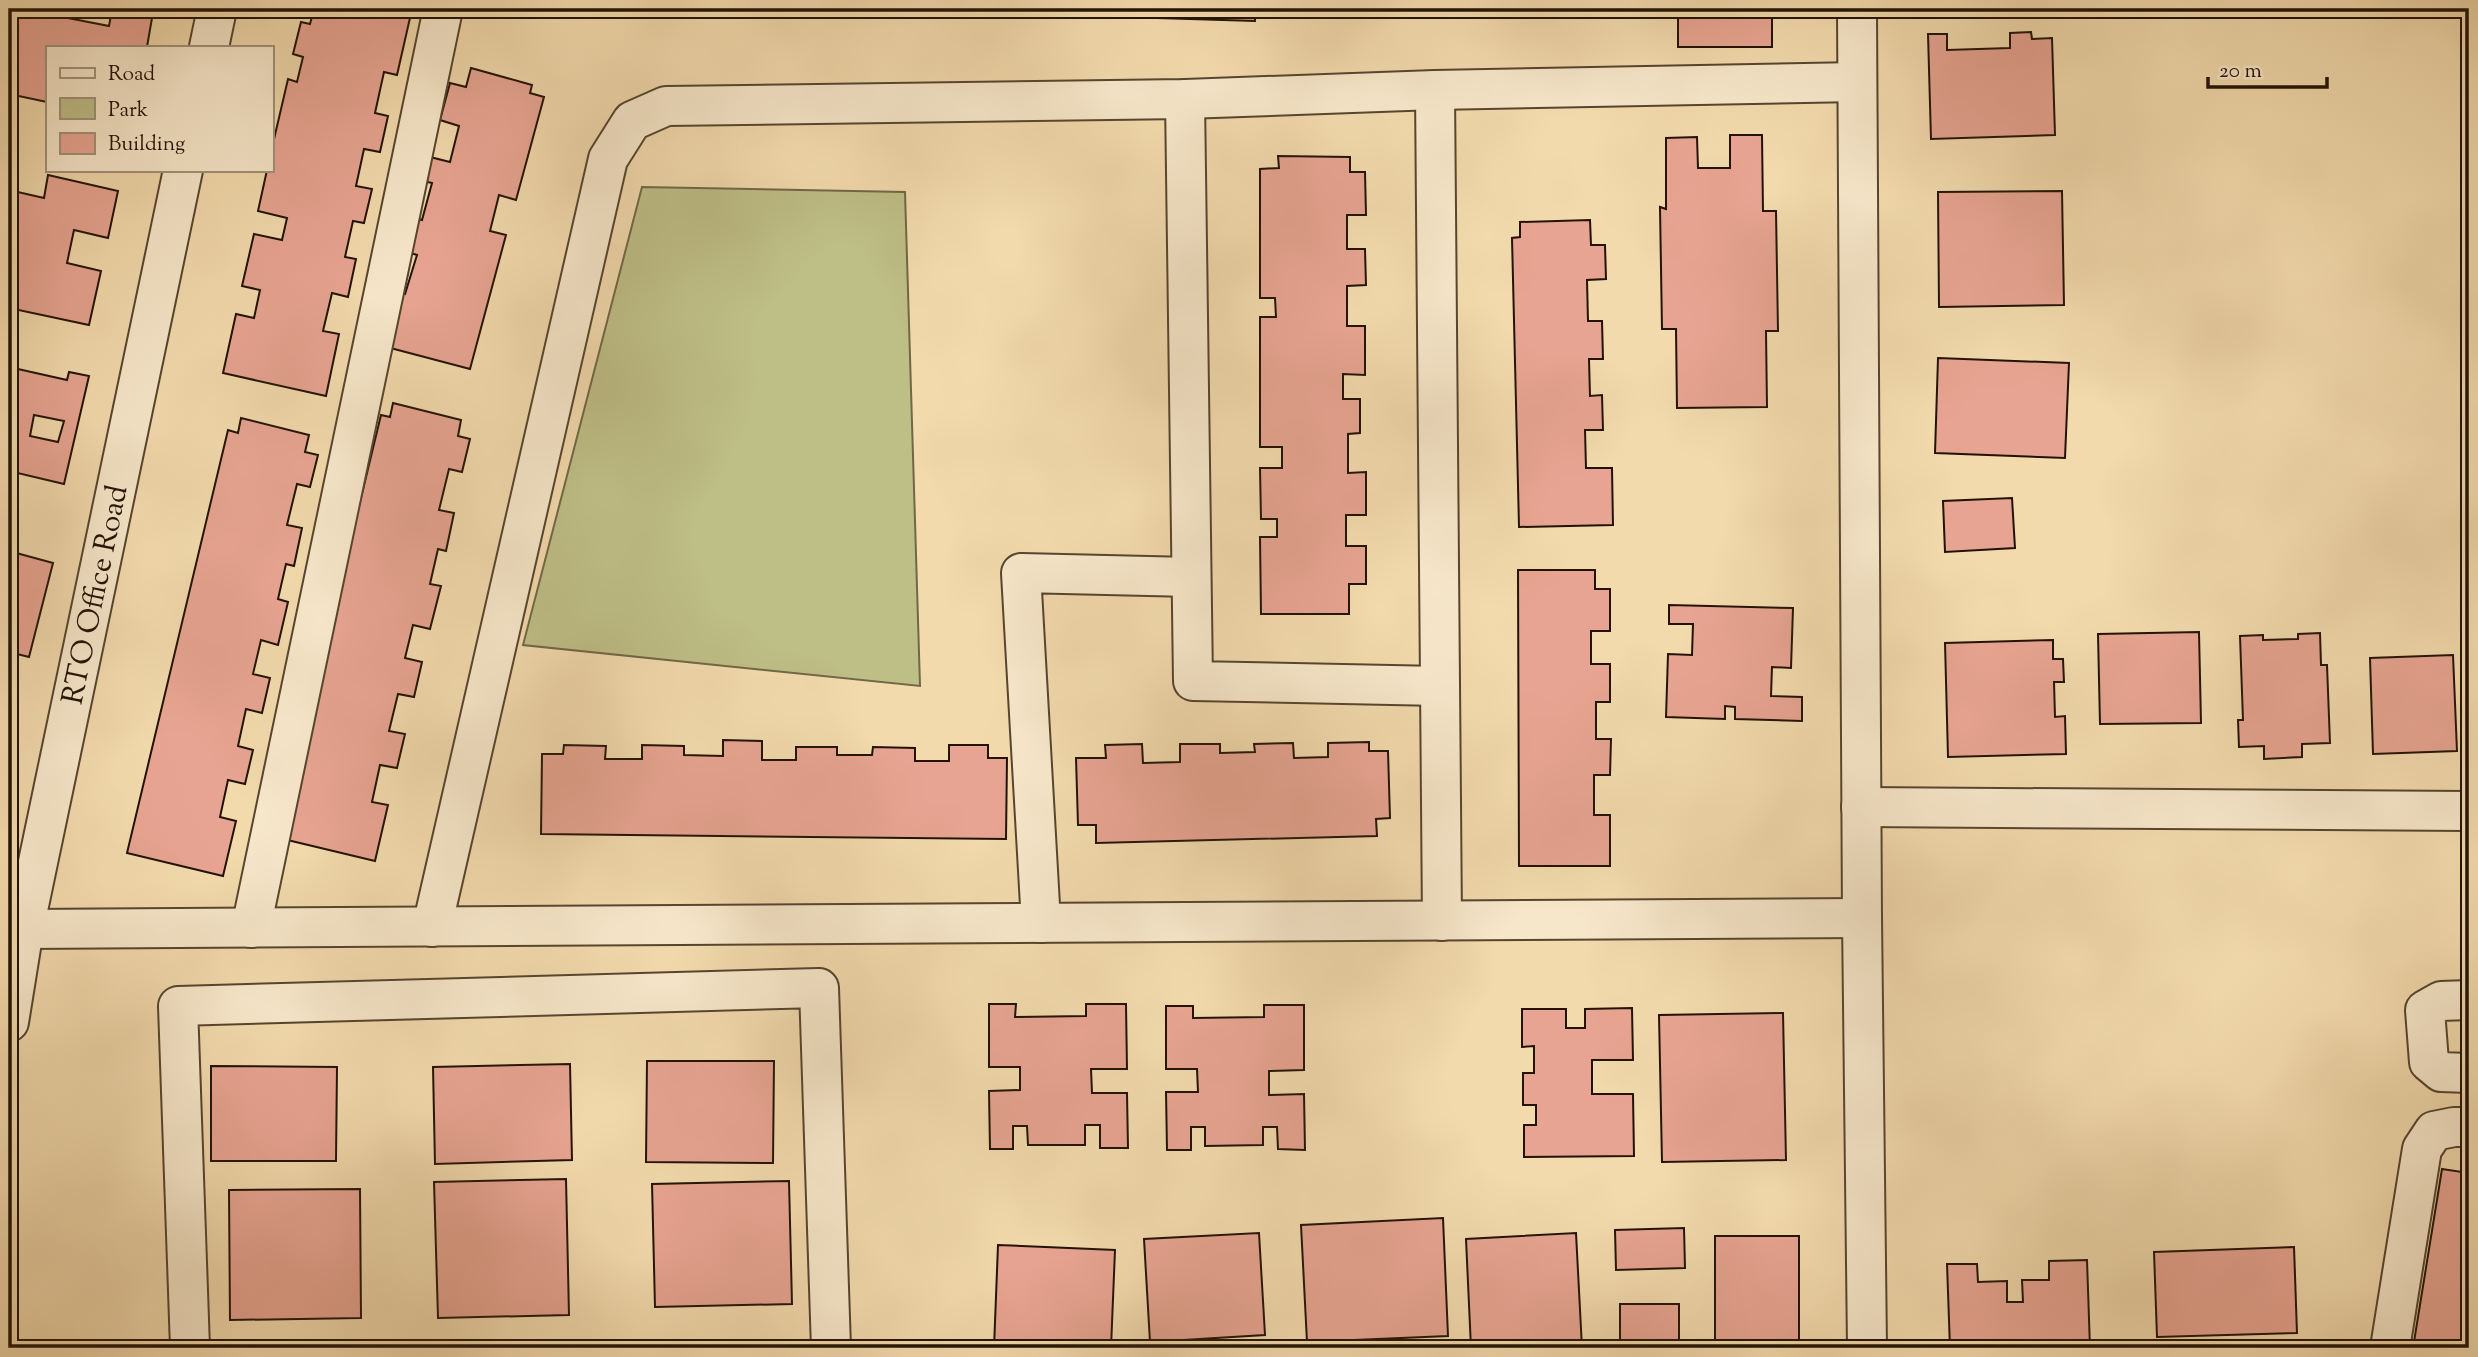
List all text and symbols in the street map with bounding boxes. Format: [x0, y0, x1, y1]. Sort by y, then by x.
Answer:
legend [46, 46, 273, 172]
scale bar [2208, 46, 2328, 90]
text: 20 m [2219, 57, 2262, 87]
text: Road [108, 60, 155, 90]
text: Park [108, 96, 149, 126]
text: Building [108, 130, 185, 160]
street label: RTO Office Road [53, 481, 140, 709]

